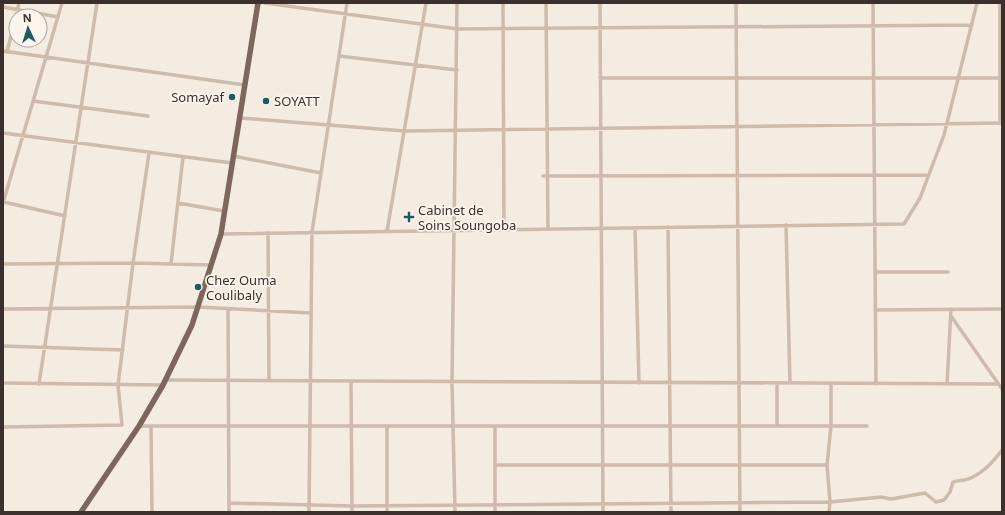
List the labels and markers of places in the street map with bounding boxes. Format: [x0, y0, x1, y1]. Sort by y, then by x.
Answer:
place label: Somayaf [171, 88, 226, 106]
marker: Somayaf [227, 92, 237, 102]
place label: SOYATT [274, 92, 321, 110]
marker: SOYATT [261, 96, 271, 106]
place label: Cabinet de Soins Soungoba [418, 201, 516, 234]
marker: Cabinet de Soins Soungoba [403, 211, 415, 223]
place label: Chez Ouma Coulibaly [206, 271, 277, 304]
marker: Chez Ouma Coulibaly [193, 282, 203, 292]

